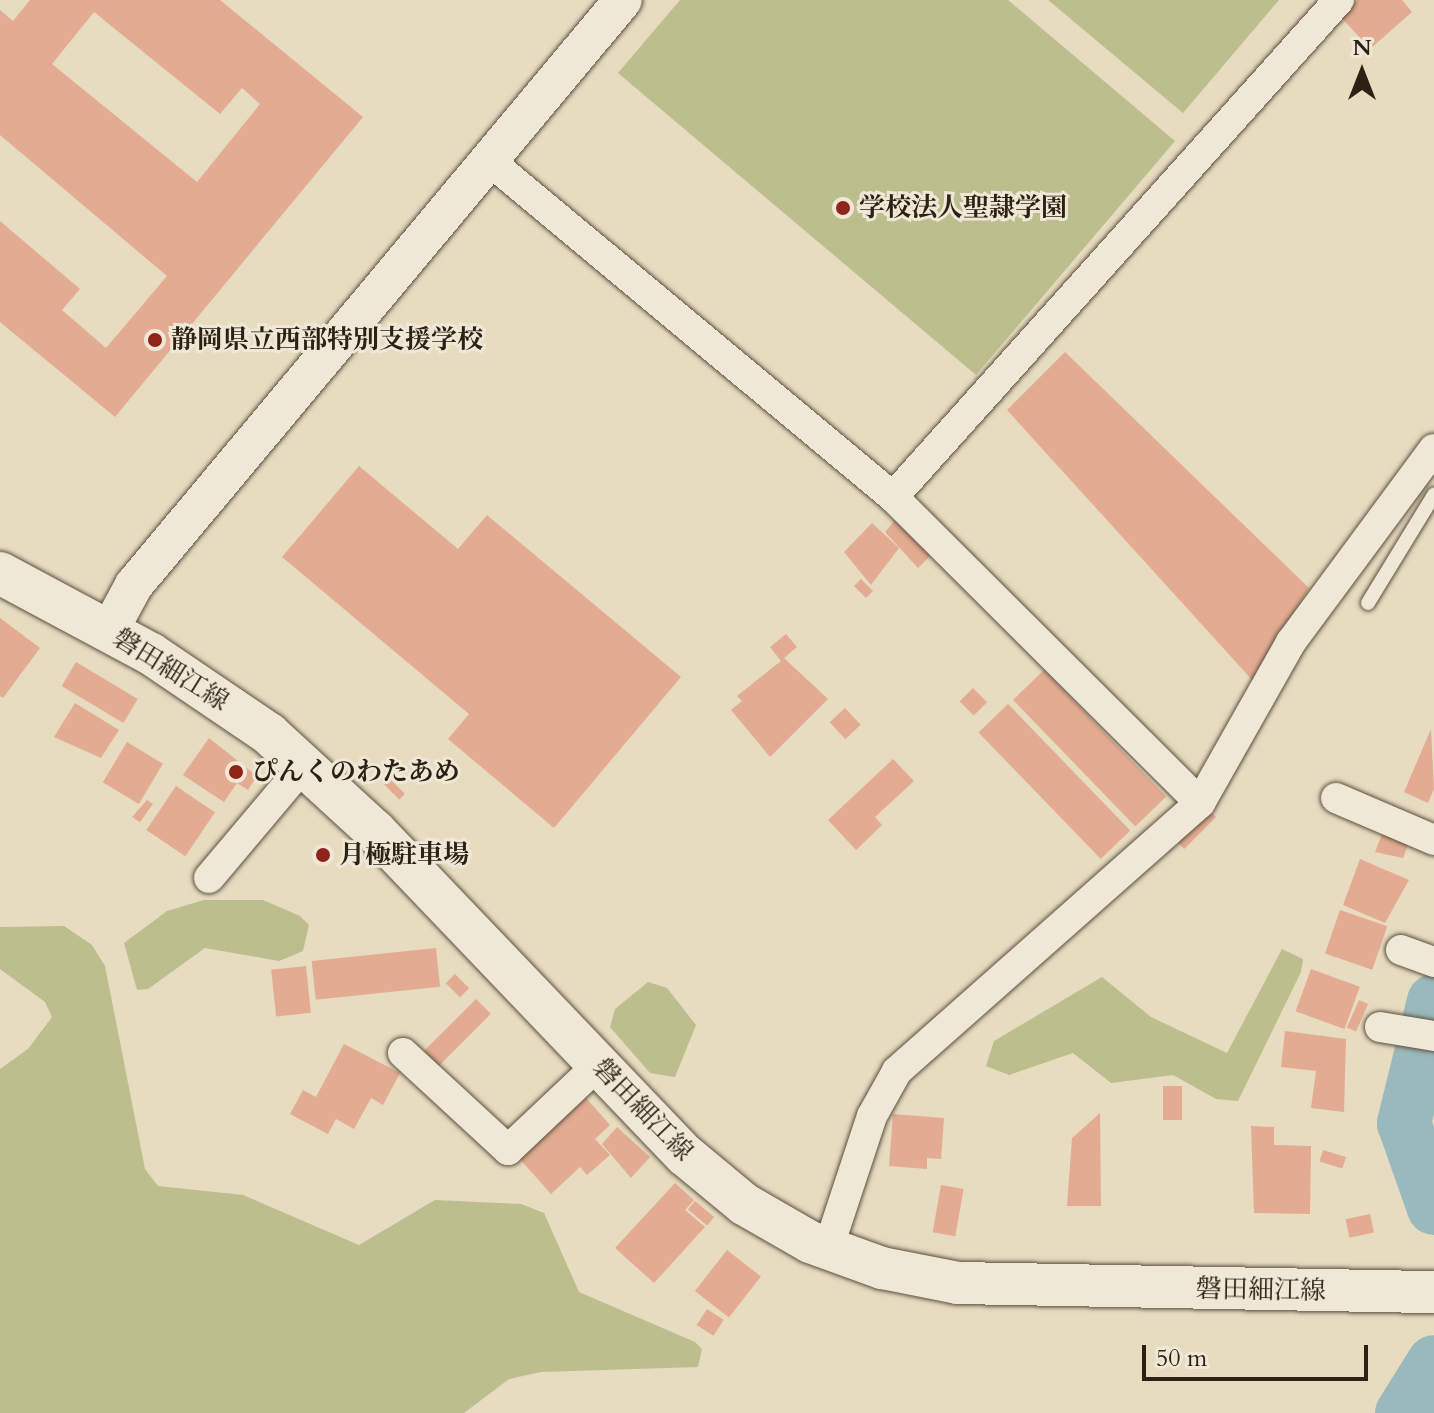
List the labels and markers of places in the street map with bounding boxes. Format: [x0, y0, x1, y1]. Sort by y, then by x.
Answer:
place label: 学校法人聖隷学園 [859, 192, 1067, 224]
marker: 学校法人聖隷学園 [834, 199, 852, 217]
place label: 静岡県立西部特別支援学校 [171, 324, 483, 356]
marker: 静岡県立西部特別支援学校 [146, 331, 164, 349]
place label: ぴんくのわたあめ [252, 756, 460, 788]
marker: ぴんくのわたあめ [227, 763, 245, 781]
place label: 月極駐車場 [339, 839, 469, 871]
marker: 月極駐車場 [314, 846, 332, 864]

